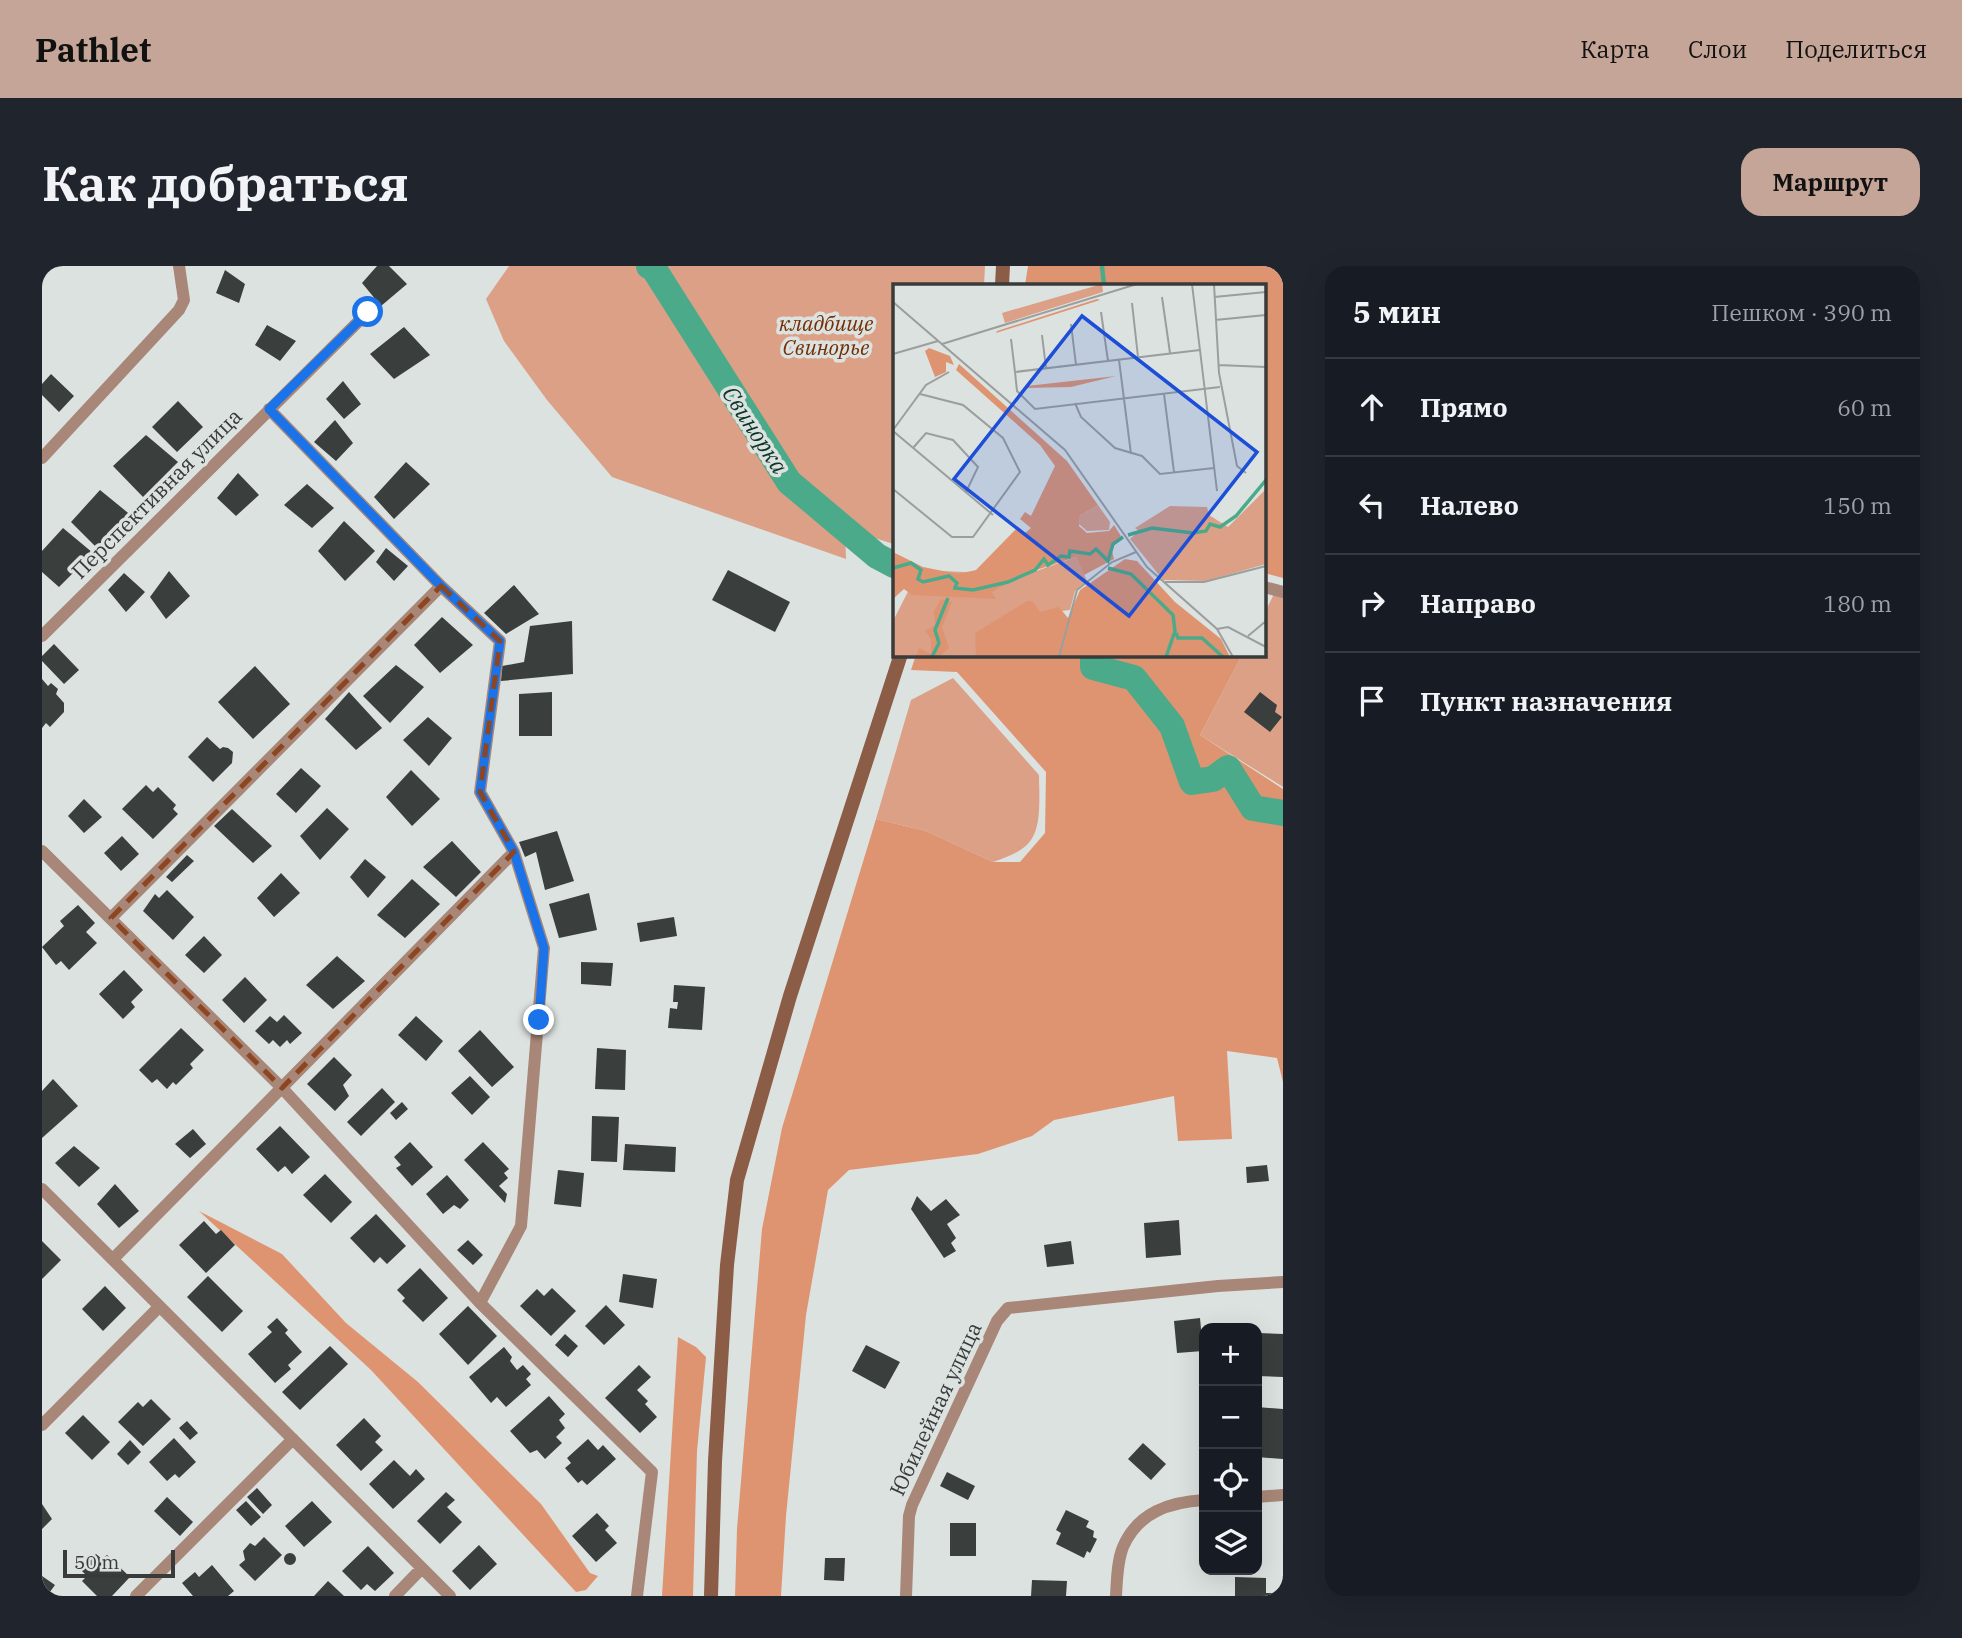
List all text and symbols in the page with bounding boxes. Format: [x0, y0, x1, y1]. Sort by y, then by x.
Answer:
text: Pathlet [35, 28, 151, 71]
text: Карта [1580, 33, 1650, 65]
text: Слои [1688, 33, 1747, 65]
text: Поделиться [1785, 33, 1927, 65]
button: Маршрут [1741, 148, 1920, 216]
text: Как добраться [42, 151, 409, 214]
inset map [893, 284, 1266, 656]
text: 5 мин [1353, 292, 1441, 331]
route start [352, 296, 383, 327]
text: Пешком · 390 m [1711, 297, 1892, 327]
park label: кладбище Свинорье [779, 309, 874, 361]
water label: Свинорка [716, 380, 796, 479]
icon: ahead [1353, 388, 1391, 426]
text: Прямо [1420, 390, 1508, 424]
text: 60 m [1837, 392, 1892, 422]
street label: Перспективная улица [65, 402, 248, 585]
icon: left [1353, 486, 1391, 524]
text: Налево [1420, 488, 1519, 522]
text: 150 m [1823, 490, 1892, 520]
icon: right [1353, 584, 1391, 622]
text: Направо [1420, 586, 1536, 620]
text: 180 m [1823, 588, 1892, 618]
icon: arrive [1353, 682, 1391, 720]
text: Пункт назначения [1420, 684, 1672, 718]
route end [523, 1004, 554, 1035]
street label: Юбилейная улица [883, 1317, 988, 1500]
map controls [1199, 1323, 1262, 1575]
button: + [1199, 1323, 1262, 1386]
button: − [1199, 1386, 1262, 1449]
button: locate [1199, 1449, 1262, 1512]
button: layers [1199, 1512, 1262, 1575]
scale bar [63, 1547, 175, 1579]
text: 50 m [74, 1550, 119, 1574]

